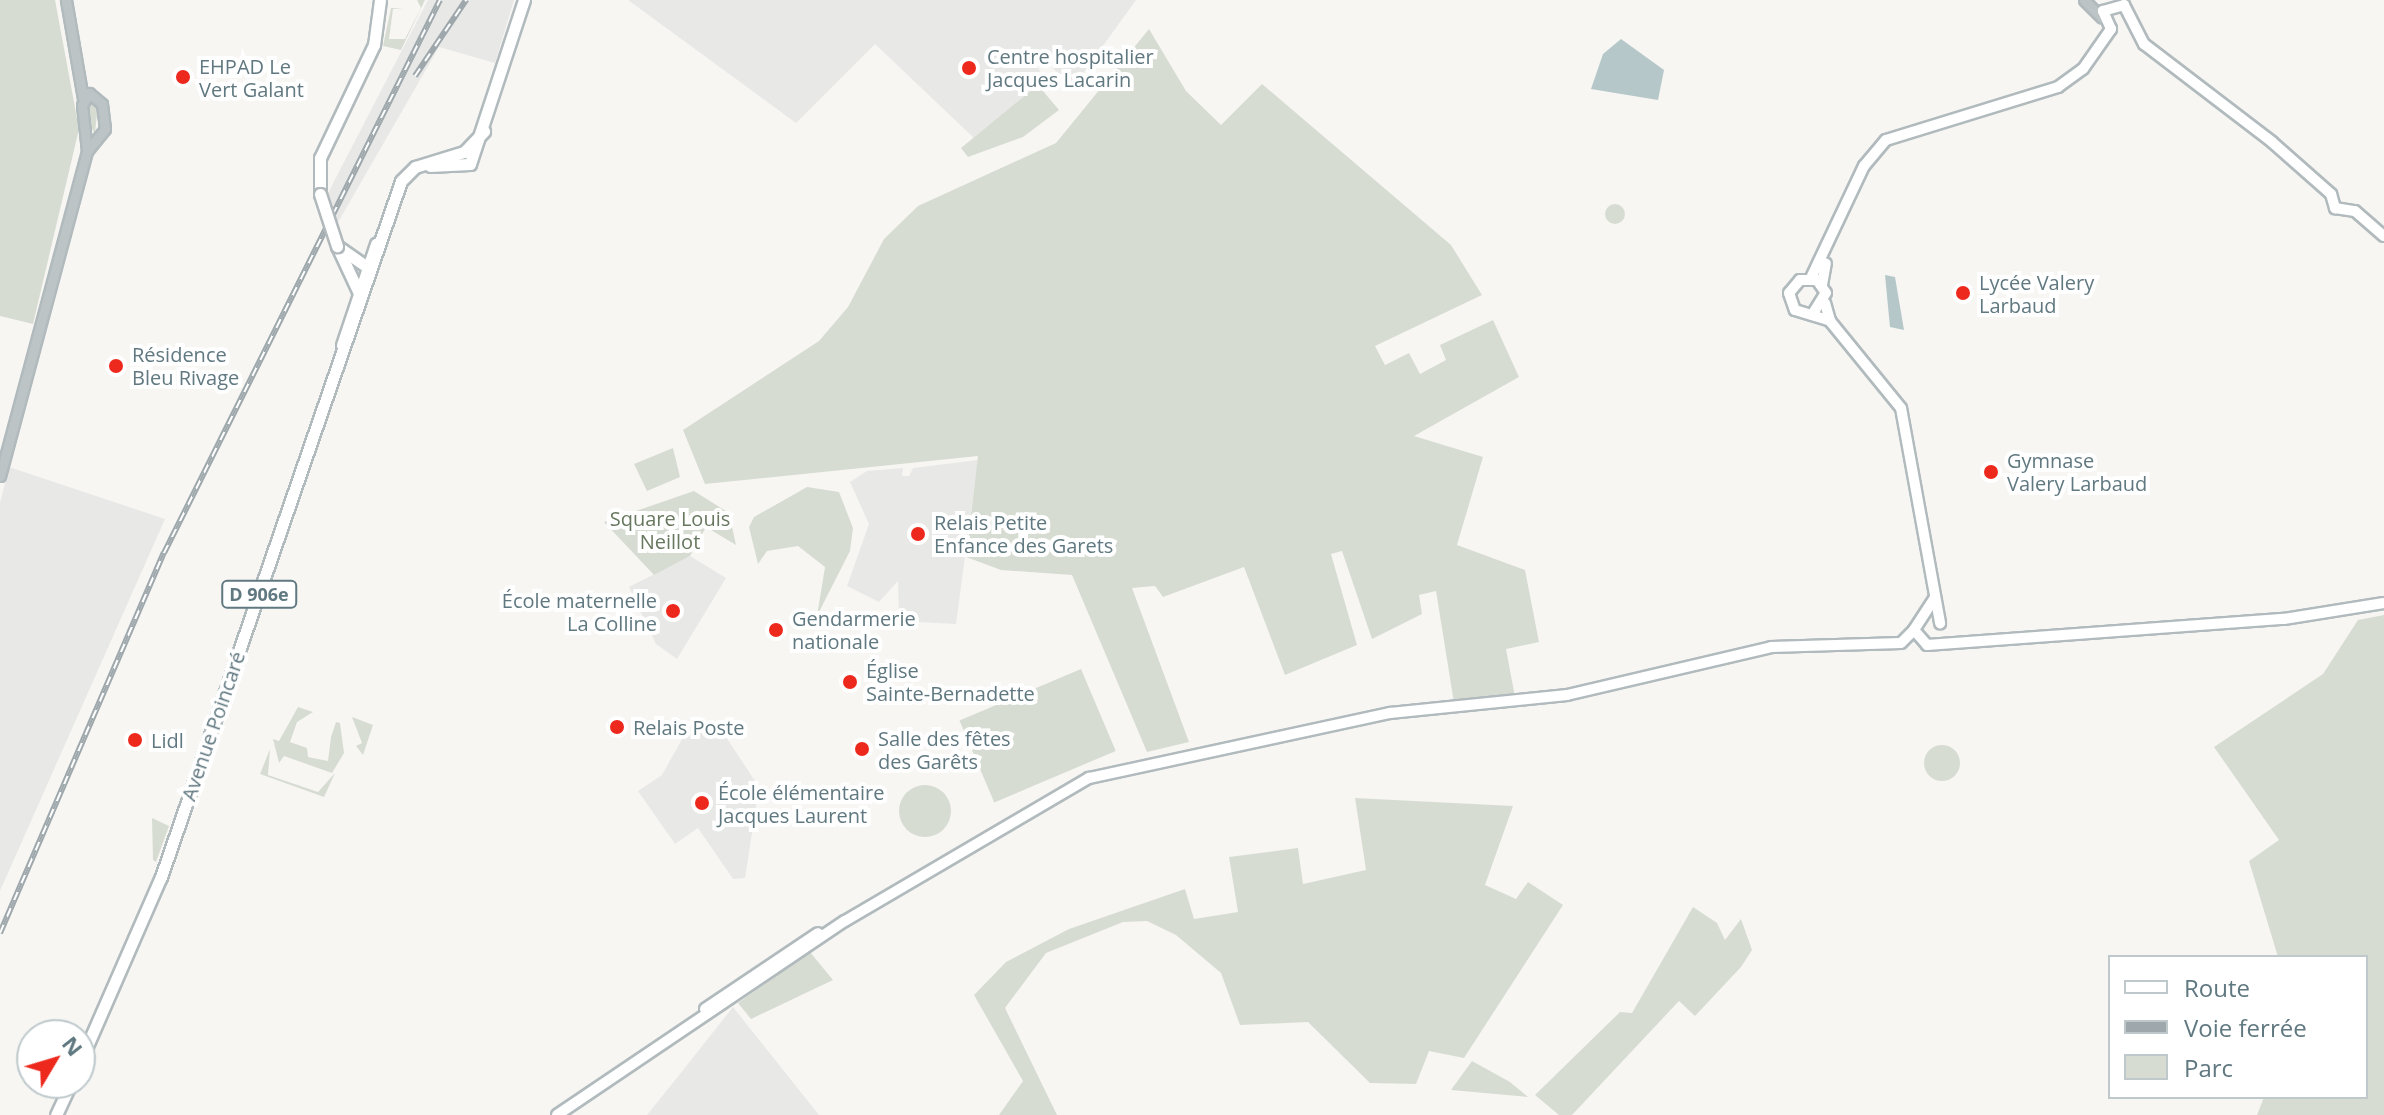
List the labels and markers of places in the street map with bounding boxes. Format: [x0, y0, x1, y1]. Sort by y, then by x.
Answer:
place label: Centre hospitalier Jacques Lacarin [987, 44, 1154, 91]
place label: EHPAD Le Vert Galant [199, 54, 304, 101]
marker: Centre hospitalier Jacques Lacarin [958, 57, 980, 79]
marker: EHPAD Le Vert Galant [174, 68, 192, 86]
place label: Lycée Valery Larbaud [1979, 270, 2094, 317]
marker: Lycée Valery Larbaud [1954, 284, 1972, 302]
place label: Résidence Bleu Rivage [132, 342, 239, 389]
marker: Résidence Bleu Rivage [107, 357, 125, 375]
place label: Gymnase Valery Larbaud [2007, 448, 2147, 495]
marker: Gymnase Valery Larbaud [1982, 463, 2000, 481]
place label: Relais Petite Enfance des Garets [934, 510, 1113, 557]
marker: Relais Petite Enfance des Garets [909, 525, 927, 543]
place label: École maternelle La Colline [502, 588, 657, 635]
marker: École maternelle La Colline [664, 602, 682, 620]
place label: Gendarmerie nationale [792, 606, 916, 653]
marker: Gendarmerie nationale [767, 621, 785, 639]
place label: Église Sainte-Bernadette [866, 658, 1035, 705]
marker: Église Sainte-Bernadette [841, 673, 859, 691]
place label: Relais Poste [633, 715, 744, 739]
marker: Relais Poste [608, 718, 626, 736]
place label: Salle des fêtes des Garêts [878, 726, 1011, 773]
place label: Lidl [151, 728, 184, 752]
marker: Lidl [126, 731, 144, 749]
marker: Salle des fêtes des Garêts [853, 740, 871, 758]
place label: École élémentaire Jacques Laurent [718, 780, 884, 827]
marker: École élémentaire Jacques Laurent [693, 794, 711, 812]

